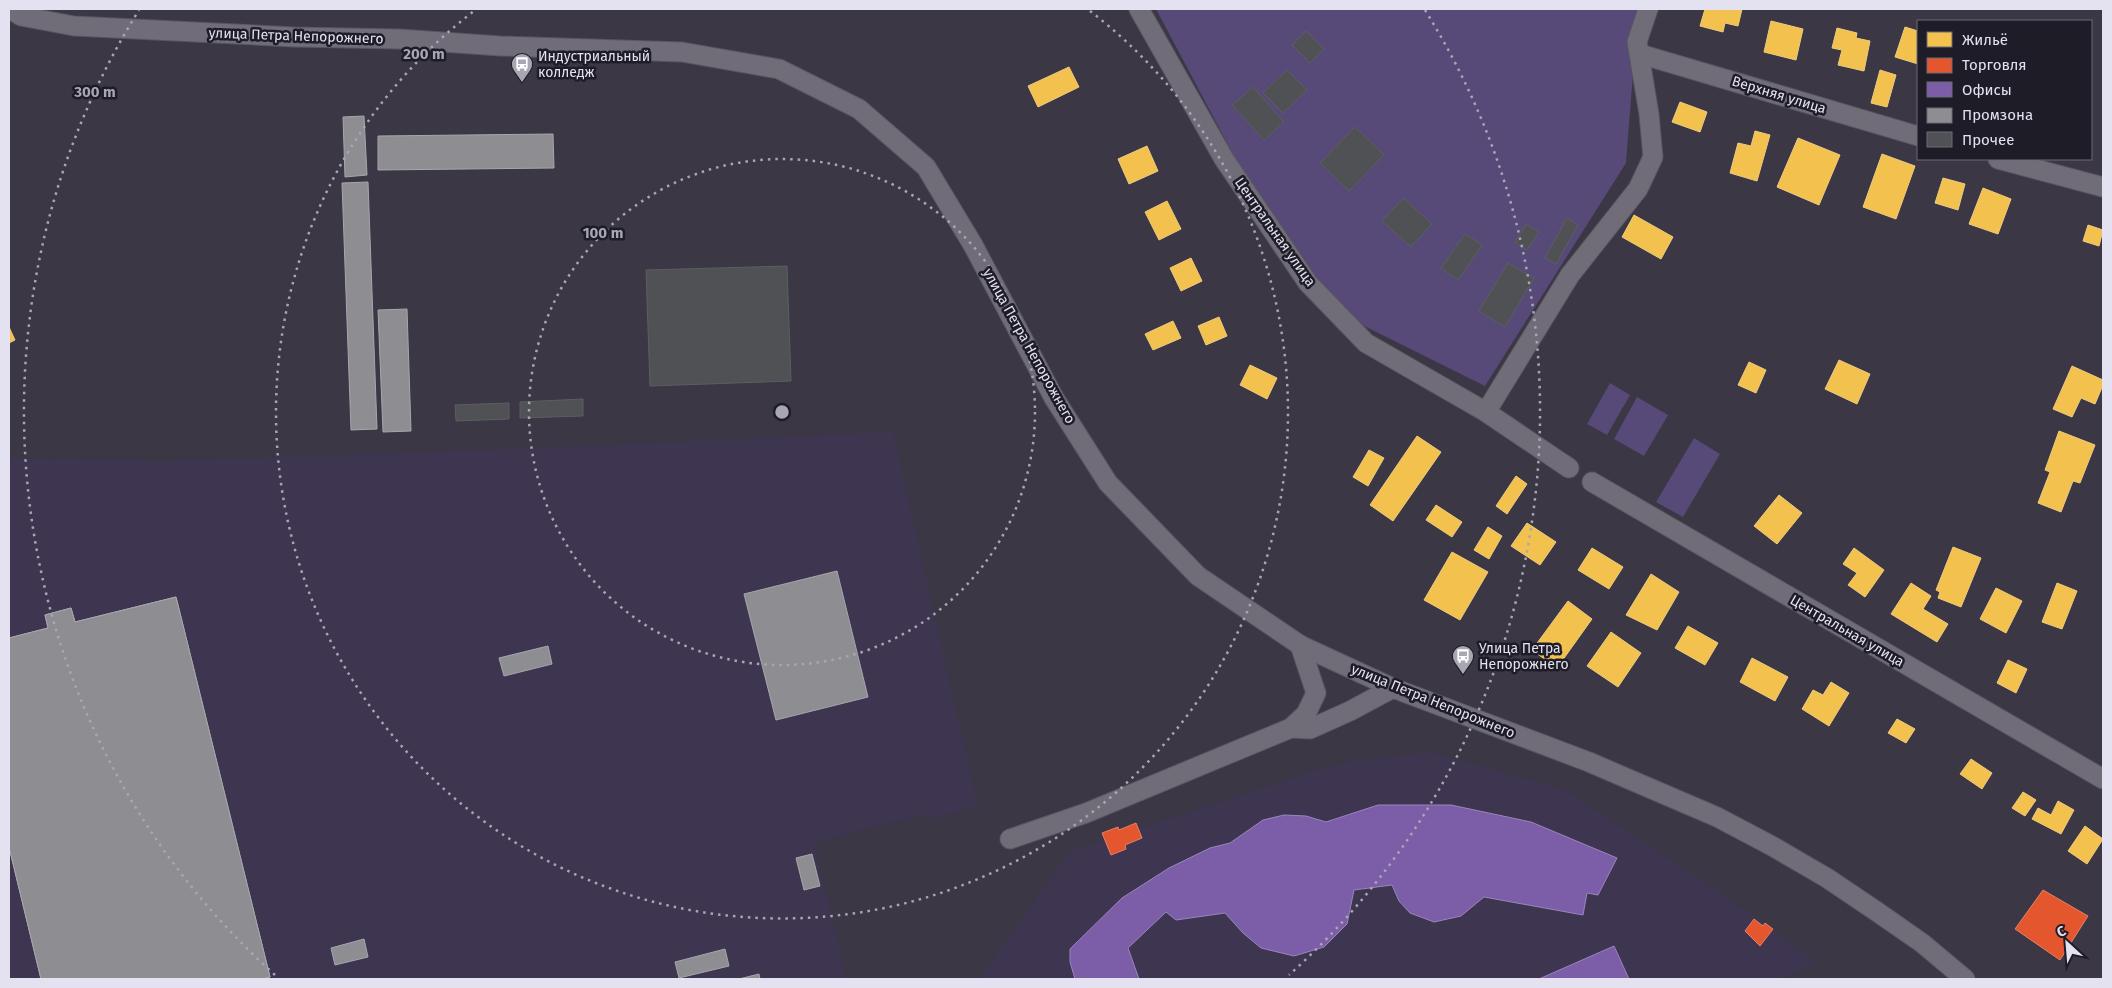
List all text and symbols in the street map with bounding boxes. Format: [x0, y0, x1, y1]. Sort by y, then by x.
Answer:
legend [1917, 20, 2092, 160]
street label: улица Петра Непорожнего [208, 24, 384, 48]
text: Жильё [1962, 31, 2008, 49]
text: 200 m [403, 45, 445, 63]
place label: Индустриальный колледж [538, 48, 650, 81]
bus stop icon: Индустриальный колледж [510, 52, 534, 83]
text: Торговля [1962, 56, 2027, 74]
street label: Верхняя улица [1730, 73, 1828, 117]
text: Офисы [1962, 81, 2012, 99]
text: 300 m [73, 83, 116, 101]
text: Промзона [1962, 106, 2033, 124]
text: Прочее [1962, 131, 2014, 149]
street label: Центральная улица [1231, 174, 1319, 290]
text: 100 m [583, 224, 623, 242]
street label: улица Петра Непорожнего [979, 265, 1079, 427]
centre of rings [773, 403, 791, 421]
street label: Центральная улица [1787, 591, 1907, 671]
place label: Улица Петра Непорожнего [1479, 640, 1569, 673]
bus stop icon: Улица Петра Непорожнего [1451, 644, 1475, 675]
street label: улица Петра Непорожнего [1349, 660, 1517, 742]
north arrow [2042, 918, 2092, 968]
text: С [2054, 922, 2069, 941]

